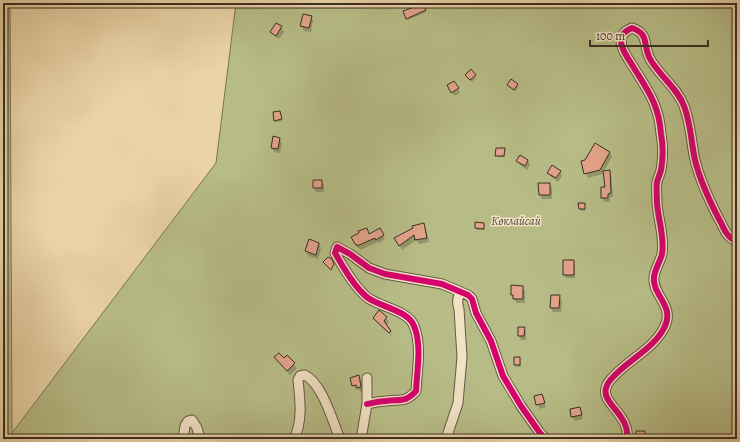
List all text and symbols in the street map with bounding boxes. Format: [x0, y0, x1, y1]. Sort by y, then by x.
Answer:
scale bar [590, 22, 708, 48]
text: 100 m [596, 28, 625, 44]
park label: Көклайсай [491, 213, 541, 229]

